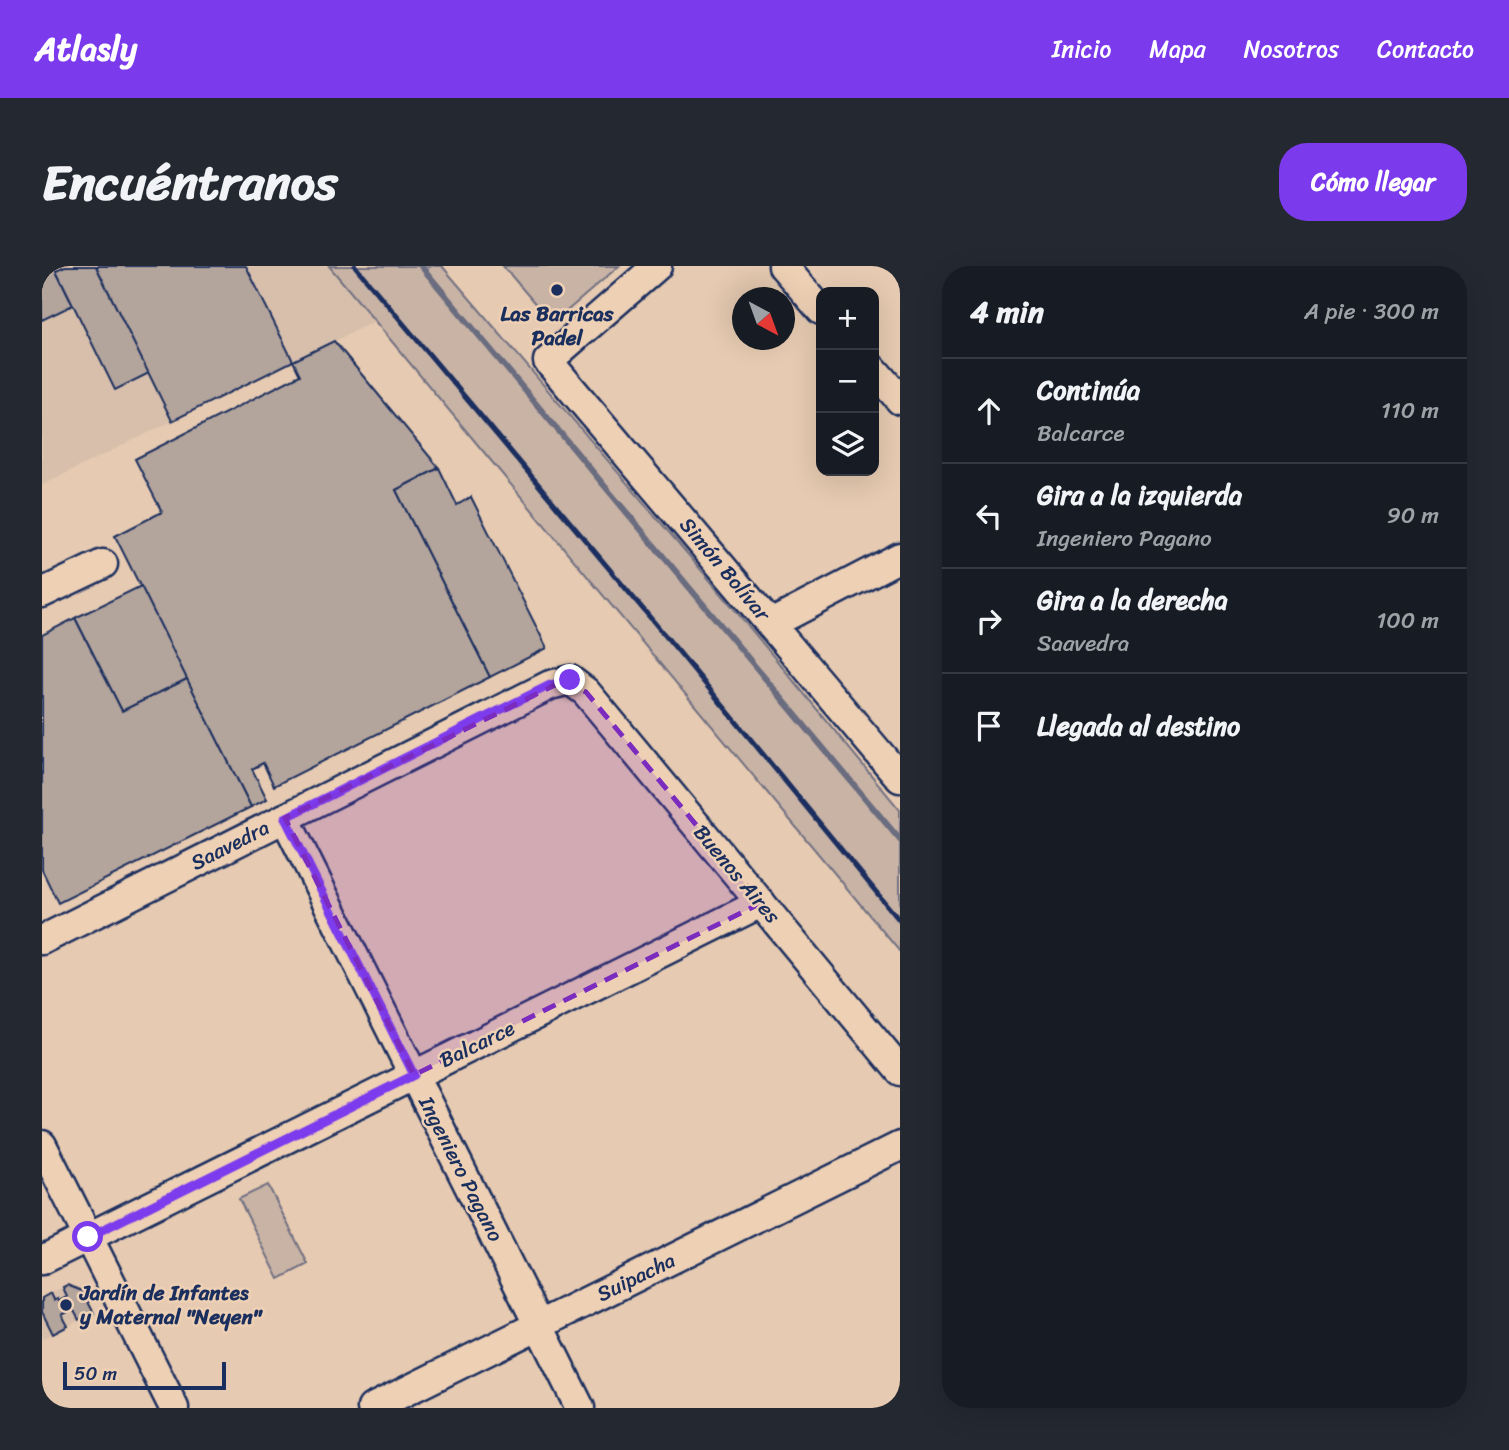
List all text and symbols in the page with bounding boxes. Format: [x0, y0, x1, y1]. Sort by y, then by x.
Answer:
text: Atlasly [35, 20, 137, 78]
text: Inicio [1052, 28, 1111, 70]
text: Mapa [1149, 28, 1206, 70]
text: Nosotros [1244, 28, 1339, 70]
text: Contacto [1377, 28, 1474, 70]
text: Encuéntranos [42, 139, 338, 226]
button: Cómo llegar [1279, 143, 1467, 221]
marker: Las Barricas Padel [549, 282, 565, 298]
text: 4 min [970, 285, 1044, 339]
north arrow [732, 287, 795, 350]
map controls [816, 287, 879, 476]
button: + [816, 287, 879, 350]
text: A pie · 300 m [1304, 291, 1439, 332]
place label: Las Barricas Padel [500, 295, 614, 357]
button: − [816, 350, 879, 413]
text: Continúa [1037, 367, 1140, 413]
text: 110 m [1381, 390, 1439, 431]
icon: ahead [970, 392, 1008, 430]
button: layers [816, 413, 879, 476]
text: Balcarce [1037, 413, 1125, 454]
text: Gira a la izquierda [1037, 472, 1242, 518]
text: 90 m [1387, 495, 1439, 536]
icon: left [970, 497, 1008, 535]
street label: Simón Bolívar [670, 508, 781, 631]
text: Ingeniero Pagano [1037, 518, 1212, 559]
text: Gira a la derecha [1037, 577, 1228, 623]
text: 100 m [1376, 600, 1439, 641]
icon: right [970, 602, 1008, 640]
text: Saavedra [1037, 623, 1129, 664]
route end [554, 664, 585, 695]
text: Llegada al destino [1037, 703, 1240, 749]
icon: arrive [970, 707, 1008, 745]
street label: Saavedra [184, 809, 277, 881]
street label: Buenos Aires [684, 816, 791, 933]
street label: Balcarce [433, 1009, 521, 1079]
street label: Ingeniero Pagano [407, 1088, 514, 1249]
route start [72, 1221, 103, 1252]
street label: Suipacha [590, 1241, 682, 1312]
place label: Jardín de Infantes y Maternal "Neyen" [79, 1274, 264, 1336]
marker: Jardín de Infantes y Maternal "Neyen" [58, 1297, 74, 1313]
text: 50 m [74, 1357, 117, 1390]
scale bar [63, 1359, 226, 1391]

